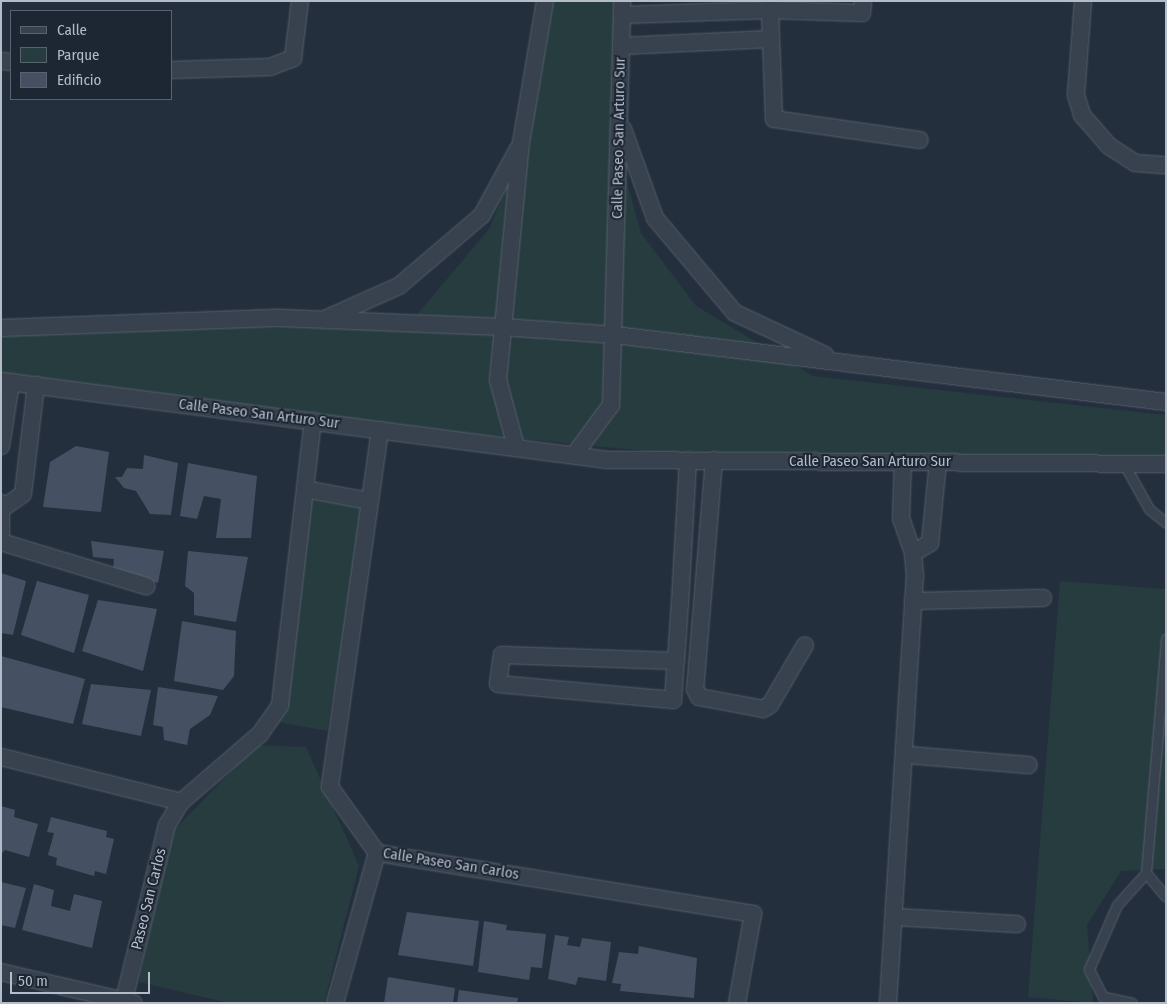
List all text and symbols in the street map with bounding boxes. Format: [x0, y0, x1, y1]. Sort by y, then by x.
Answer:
legend [10, 10, 172, 100]
text: Calle [57, 21, 87, 39]
text: Parque [57, 46, 100, 64]
street label: Calle Paseo San Arturo Sur [609, 57, 629, 219]
text: Edificio [57, 71, 102, 89]
street label: Calle Paseo San Arturo Sur [178, 395, 340, 433]
street label: Calle Paseo San Arturo Sur [789, 453, 951, 471]
street label: Calle Paseo San Carlos [382, 844, 520, 884]
street label: Paseo San Carlos [128, 846, 170, 952]
scale bar [12, 962, 152, 994]
text: 50 m [18, 972, 48, 990]

